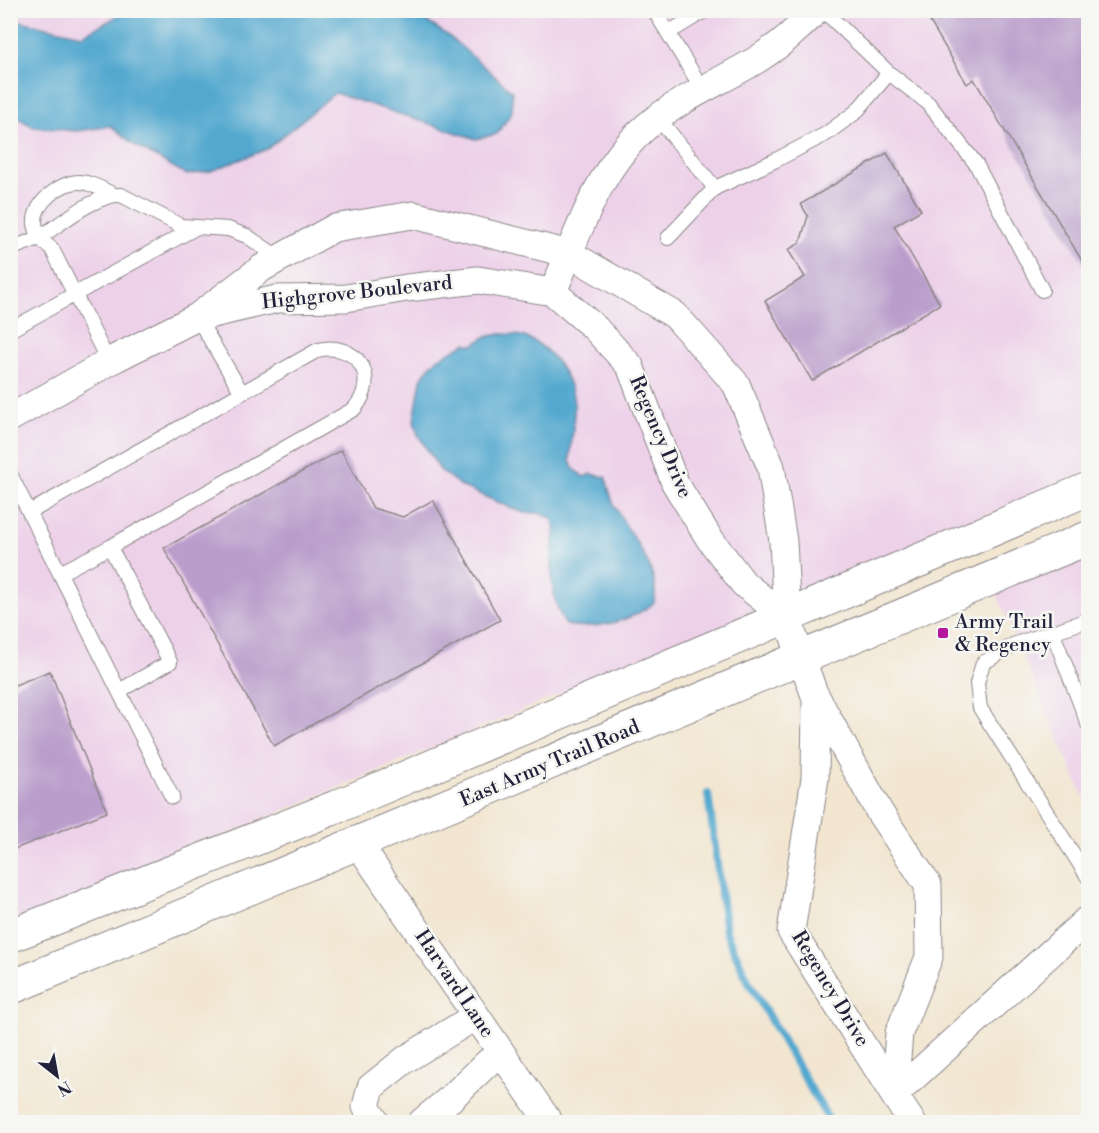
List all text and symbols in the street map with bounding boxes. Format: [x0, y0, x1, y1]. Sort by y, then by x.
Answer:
street label: Highgrove Boulevard [261, 271, 454, 315]
street label: Regency Drive [623, 372, 697, 502]
place label: Army Trail & Regency [954, 610, 1053, 658]
marker: Army Trail & Regency [936, 626, 950, 640]
street label: East Army Trail Road [456, 715, 644, 813]
street label: Harvard Lane [409, 925, 499, 1043]
street label: Regency Drive [786, 927, 874, 1051]
north arrow [27, 1046, 87, 1106]
text: N [53, 1076, 75, 1100]

